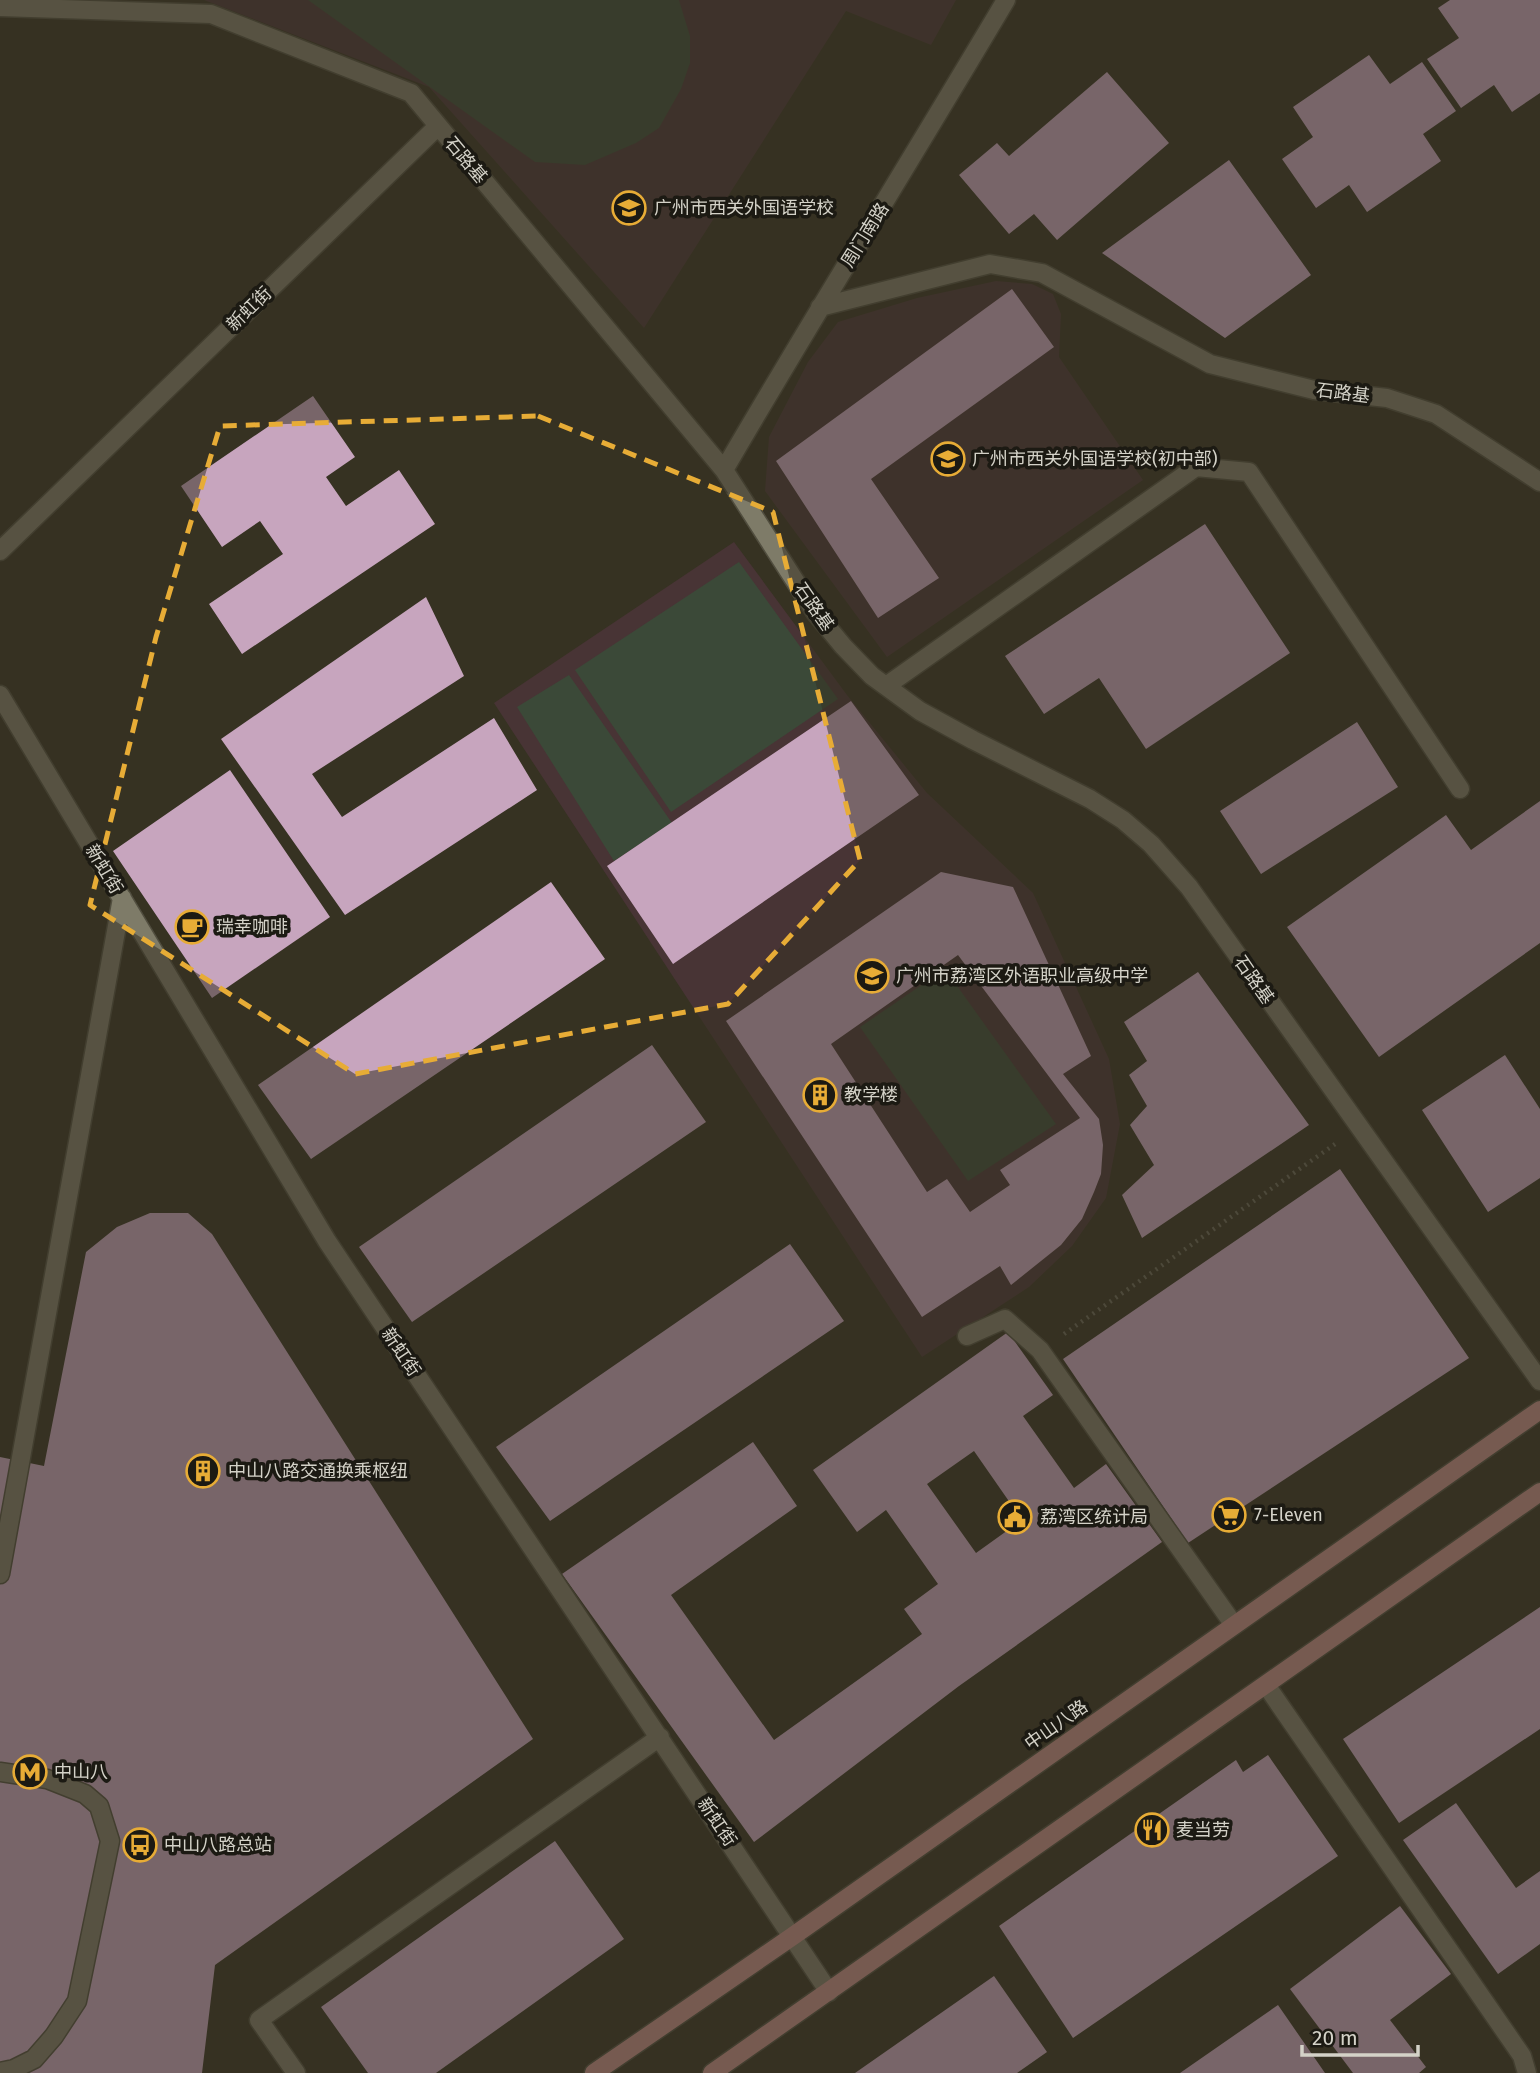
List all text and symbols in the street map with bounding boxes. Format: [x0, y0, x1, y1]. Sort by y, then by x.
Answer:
street label: 石路基 [440, 132, 492, 188]
school or university icon: 广州市西关外国语学校 [610, 189, 648, 227]
place label: 广州市西关外国语学校 [654, 197, 834, 219]
street label: 周门南路 [837, 199, 893, 271]
street label: 新虹街 [222, 282, 276, 336]
street label: 石路基 [1315, 379, 1371, 407]
school or university icon: 广州市西关外国语学校(初中部) [929, 440, 967, 478]
place label: 广州市西关外国语学校(初中部) [972, 448, 1218, 470]
street label: 石路基 [790, 579, 838, 635]
street label: 新虹街 [81, 840, 127, 898]
cafe icon: 瑞幸咖啡 [173, 908, 211, 946]
place label: 瑞幸咖啡 [216, 916, 288, 938]
street label: 石路基 [1230, 952, 1278, 1008]
school or university icon: 广州市荔湾区外语职业高级中学 [853, 957, 891, 995]
place label: 广州市荔湾区外语职业高级中学 [896, 965, 1148, 987]
building icon: 教学楼 [801, 1076, 839, 1114]
place label: 教学楼 [844, 1084, 898, 1106]
street label: 新虹街 [377, 1323, 425, 1381]
building icon: 中山八路交通换乘枢纽 [184, 1452, 222, 1490]
place label: 中山八路交通换乘枢纽 [228, 1460, 408, 1482]
supermarket icon: 7-Eleven [1210, 1496, 1248, 1534]
public building icon: 荔湾区统计局 [996, 1498, 1034, 1536]
place label: 7-Eleven [1254, 1504, 1323, 1526]
place label: 荔湾区统计局 [1040, 1506, 1148, 1528]
street label: 中山八路 [1020, 1695, 1092, 1755]
metro station icon: 中山八 [11, 1753, 49, 1791]
place label: 中山八 [54, 1761, 108, 1783]
street label: 新虹街 [693, 1793, 741, 1851]
restaurant icon: 麦当劳 [1133, 1811, 1171, 1849]
place label: 麦当劳 [1176, 1819, 1230, 1841]
bus stop icon: 中山八路总站 [121, 1826, 159, 1864]
place label: 中山八路总站 [164, 1834, 272, 1856]
scale bar [1302, 2014, 1418, 2058]
text: 20 m [1312, 2025, 1358, 2051]

